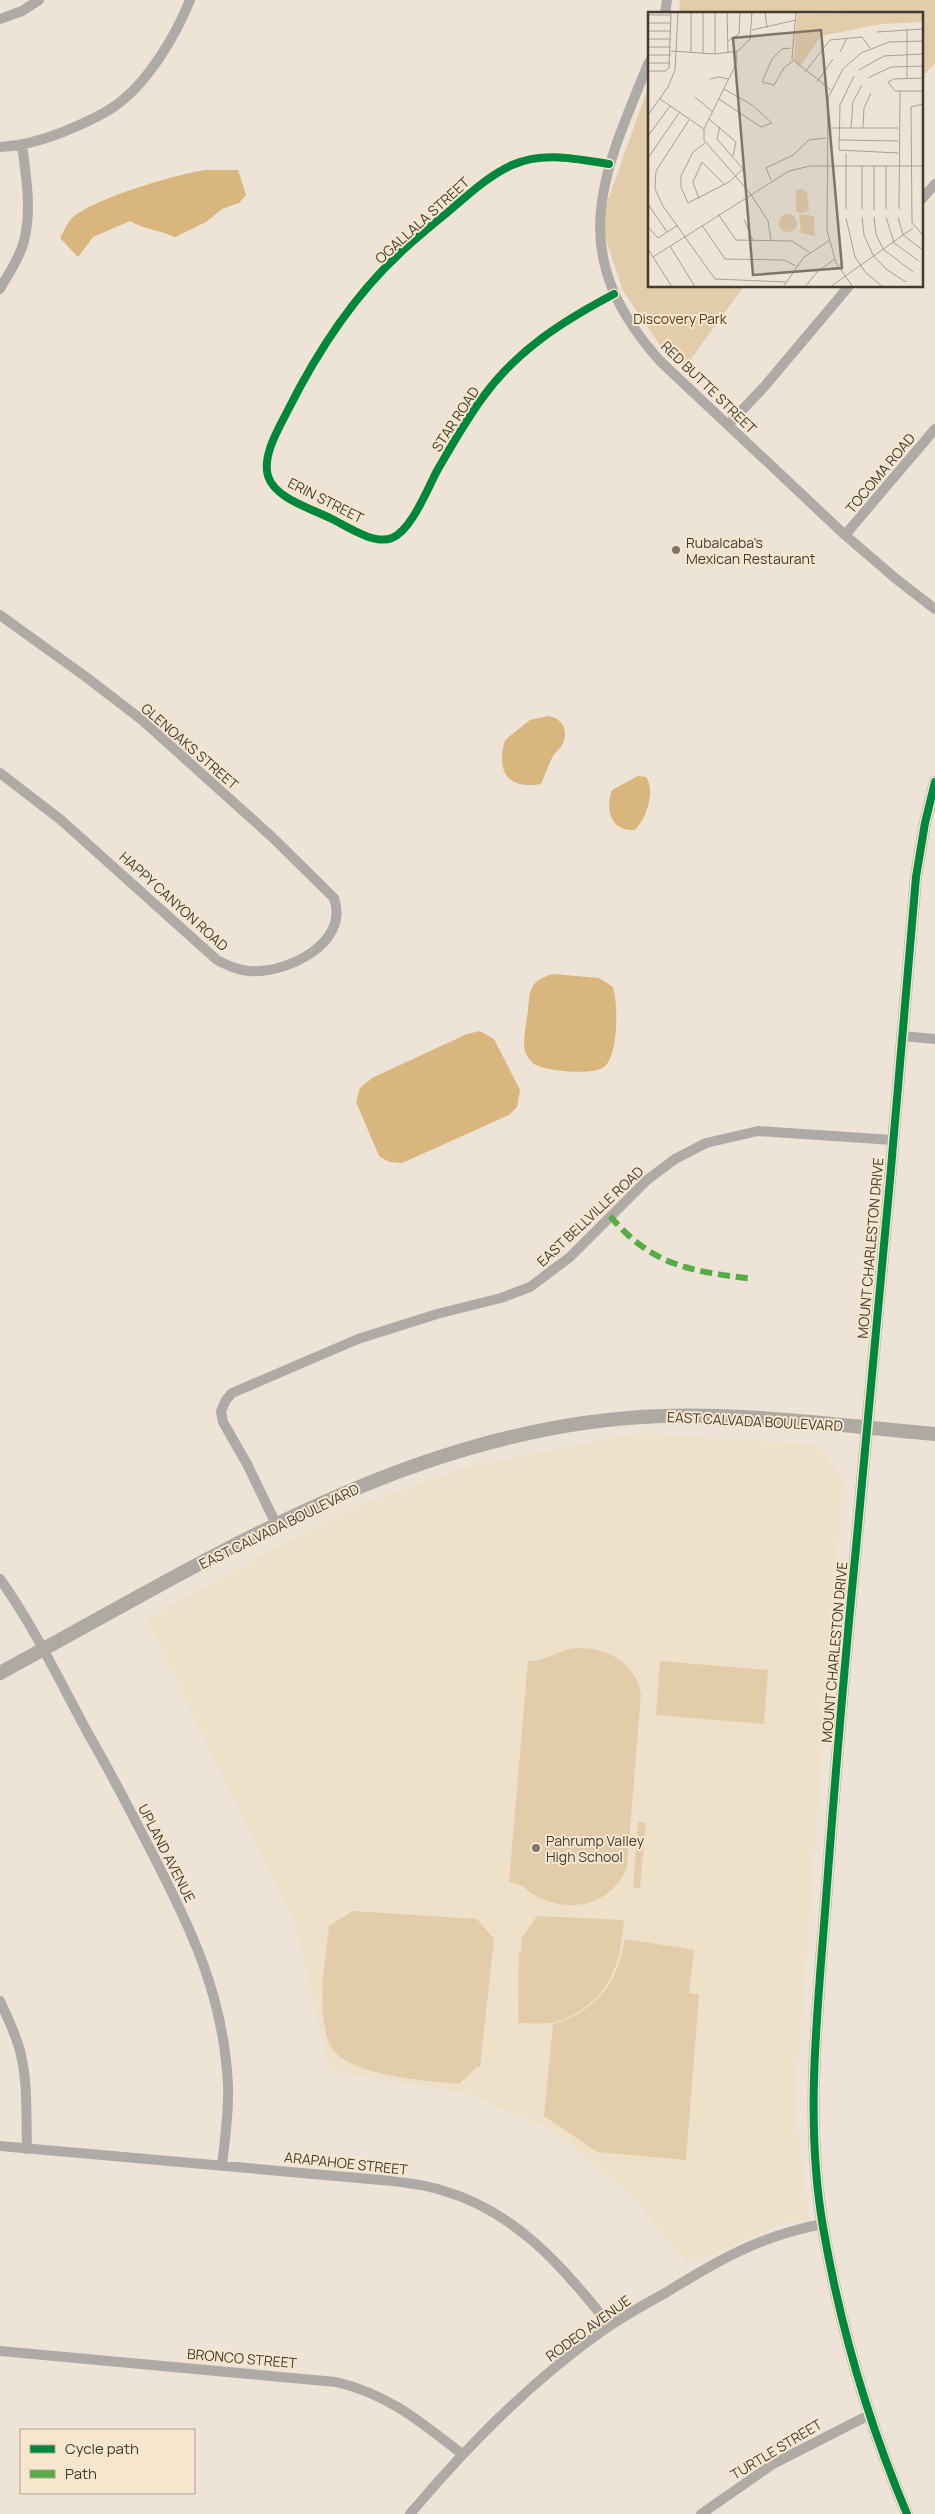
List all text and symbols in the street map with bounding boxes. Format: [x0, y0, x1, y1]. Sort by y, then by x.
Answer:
inset map [648, 12, 922, 288]
street label: OGALLALA STREET [371, 172, 474, 267]
park label: Discovery Park [633, 309, 728, 328]
street label: RED BUTTE STREET [657, 336, 761, 438]
street label: STAR ROAD [427, 383, 483, 455]
street label: TOCOMA ROAD [841, 429, 919, 517]
street label: ERIN STREET [285, 473, 368, 528]
place label: Rubalcaba's Mexican Restaurant [686, 533, 816, 568]
marker: Rubalcaba's Mexican Restaurant [670, 544, 682, 556]
street label: GLENOAKS STREET [137, 699, 243, 794]
street label: HAPPY CANYON ROAD [116, 847, 232, 955]
street label: MOUNT CHARLESTON DRIVE [853, 1157, 887, 1339]
street label: EAST BELLVILLE ROAD [533, 1162, 647, 1270]
street label: EAST CALVADA BOULEVARD [667, 1407, 843, 1435]
street label: EAST CALVADA BOULEVARD [196, 1479, 362, 1573]
street label: MOUNT CHARLESTON DRIVE [817, 1561, 851, 1743]
street label: UPLAND AVENUE [134, 1801, 200, 1905]
place label: Pahrump Valley High School [546, 1831, 645, 1866]
marker: Pahrump Valley High School [530, 1842, 542, 1854]
street label: ARAPAHOE STREET [283, 2147, 409, 2179]
street label: RODEO AVENUE [542, 2291, 634, 2365]
street label: BRONCO STREET [186, 2344, 298, 2372]
street label: TURTLE STREET [727, 2414, 826, 2484]
legend [20, 2429, 195, 2494]
text: Cycle path [65, 2438, 139, 2459]
text: Path [65, 2463, 97, 2484]

